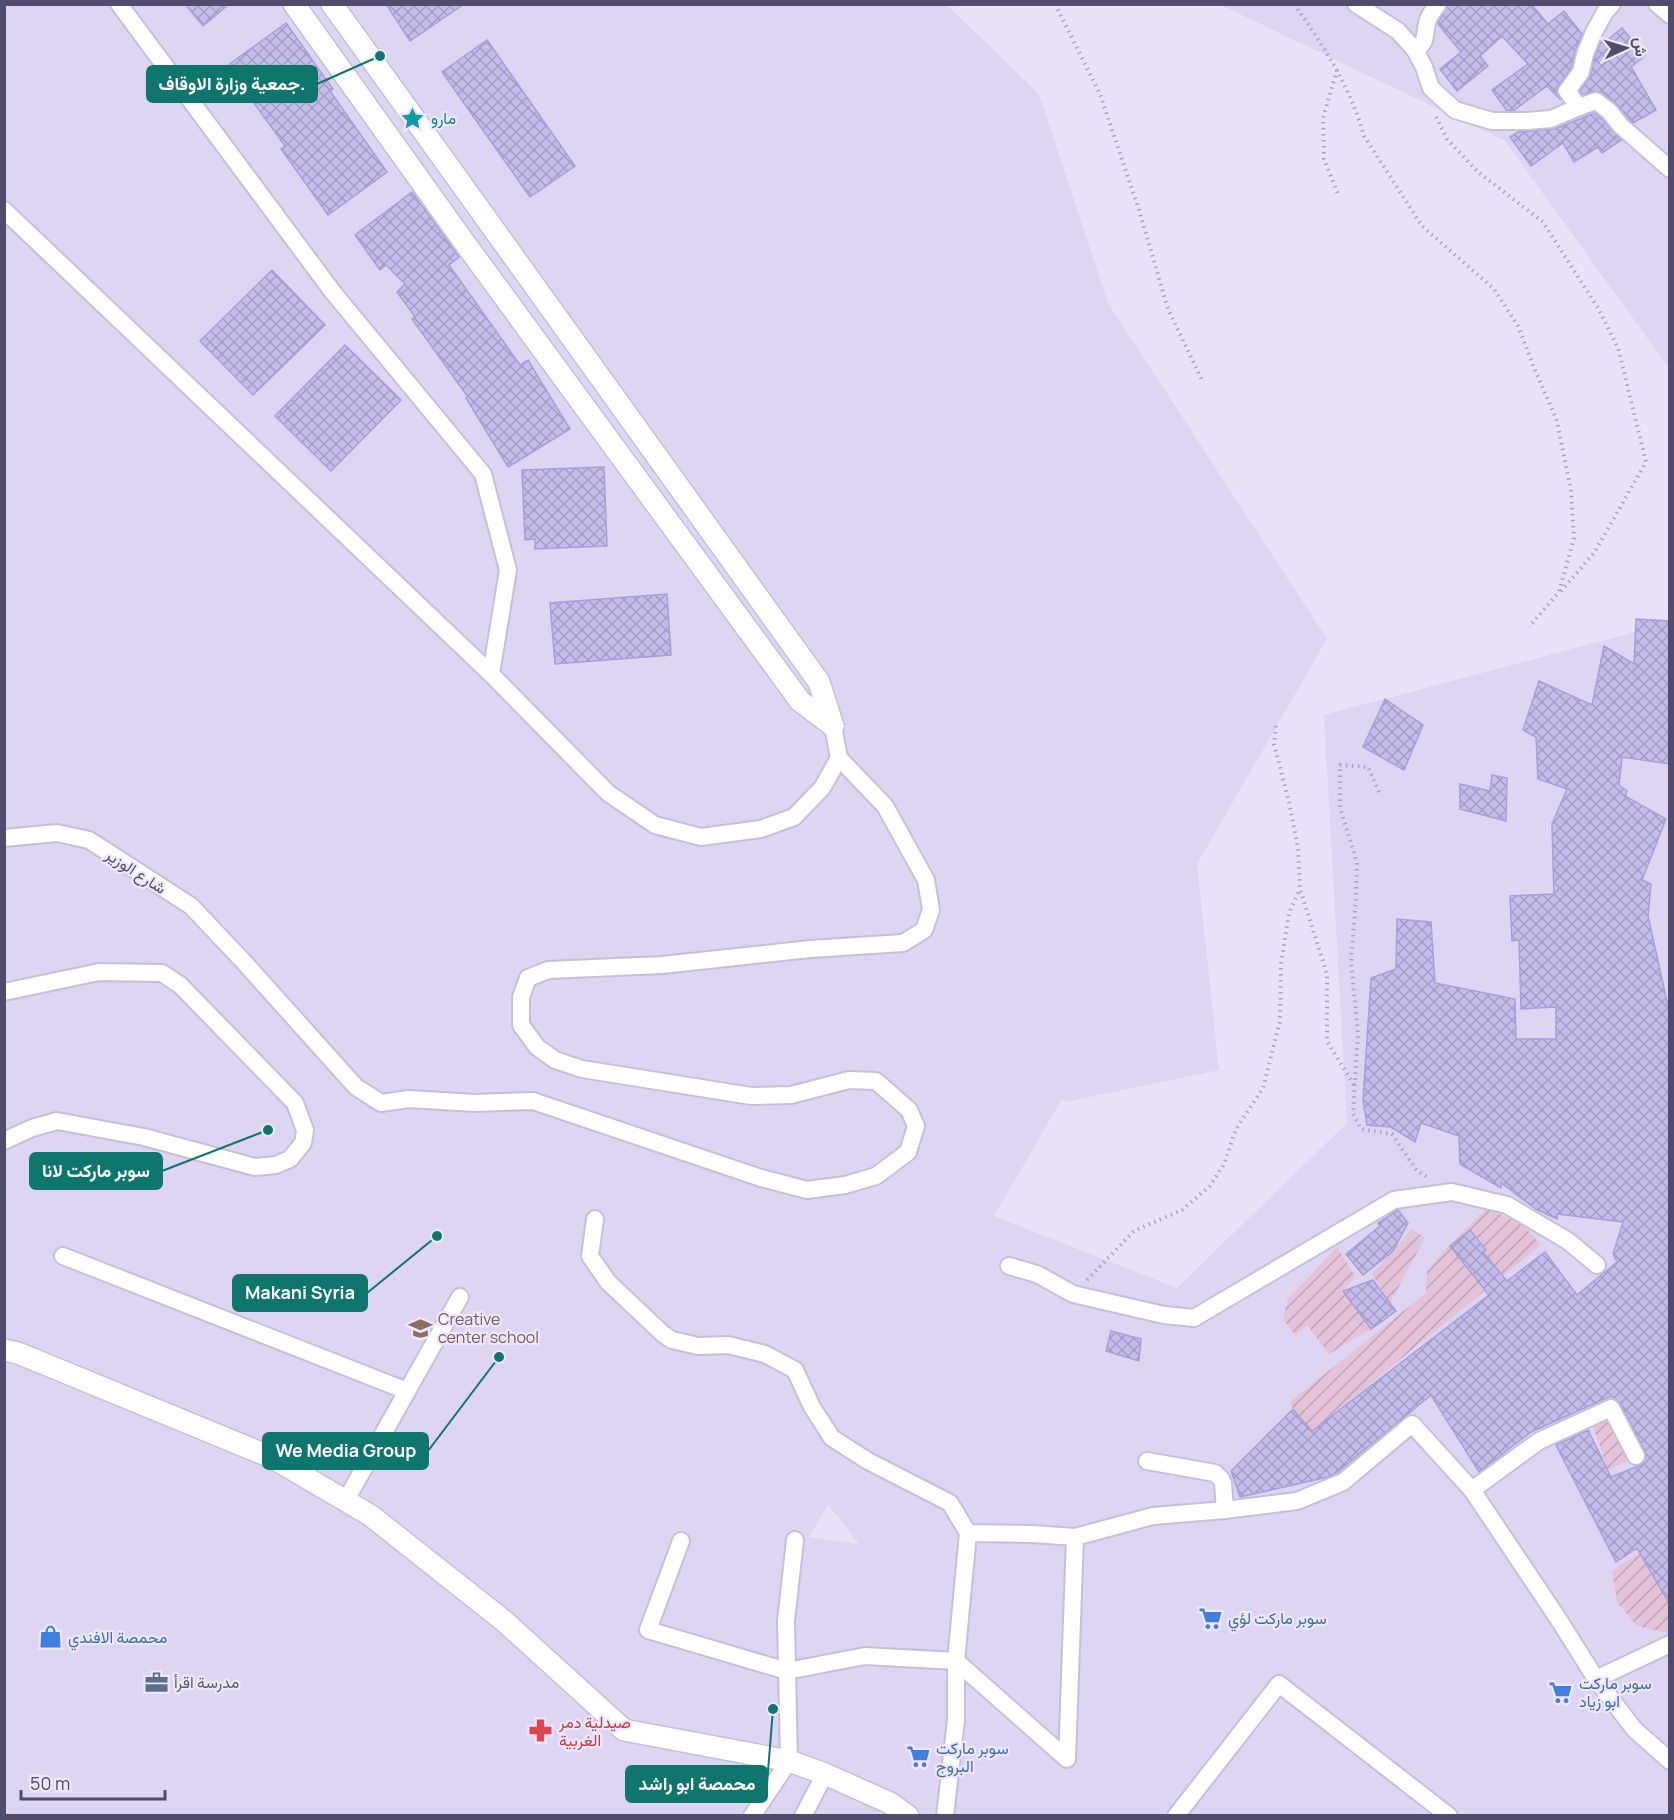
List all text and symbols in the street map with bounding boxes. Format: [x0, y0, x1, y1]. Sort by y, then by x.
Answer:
north arrow [1596, 18, 1656, 78]
text: ش [1629, 37, 1653, 57]
callout: جمعية وزارة الاوقاف. [147, 66, 317, 102]
text: جمعية وزارة الاوقاف. [159, 71, 305, 95]
place icon: مارو [400, 105, 426, 131]
place label: مارو [431, 107, 456, 129]
street label: شارع الوزير [100, 843, 171, 900]
callout: سوبر ماركت لانا [30, 1153, 162, 1189]
text: سوبر ماركت لانا [42, 1158, 150, 1182]
callout: Makani Syria [233, 1275, 367, 1311]
text: Makani Syria [245, 1280, 355, 1304]
place label: Creative center school [438, 1308, 539, 1348]
school or university icon: Creative center school [407, 1315, 433, 1341]
callout: We Media Group [263, 1433, 428, 1469]
text: We Media Group [276, 1438, 416, 1462]
supermarket icon: سوبر ماركت لؤي [1197, 1605, 1223, 1631]
place label: سوبر ماركت لؤي [1228, 1607, 1327, 1632]
shop icon: محمصة الافندي [37, 1624, 63, 1650]
place label: محمصة الافندي [68, 1626, 167, 1651]
office icon: مدرسة اقرأ [143, 1669, 169, 1695]
place label: مدرسة اقرأ [174, 1671, 239, 1693]
place label: سوبر ماركت ابو زياد [1579, 1672, 1652, 1712]
supermarket icon: سوبر ماركت ابو زياد [1548, 1679, 1574, 1705]
place label: صيدلية دمر الغربية [558, 1711, 631, 1751]
pharmacy icon: صيدلية دمر الغربية [528, 1718, 554, 1744]
place label: سوبر ماركت البروج [936, 1737, 1009, 1778]
supermarket icon: سوبر ماركت البروج [905, 1744, 931, 1770]
scale bar [21, 1763, 165, 1801]
callout: محمصة ابو راشد [626, 1766, 767, 1802]
text: 50 m [30, 1771, 70, 1795]
text: محمصة ابو راشد [639, 1771, 756, 1795]

